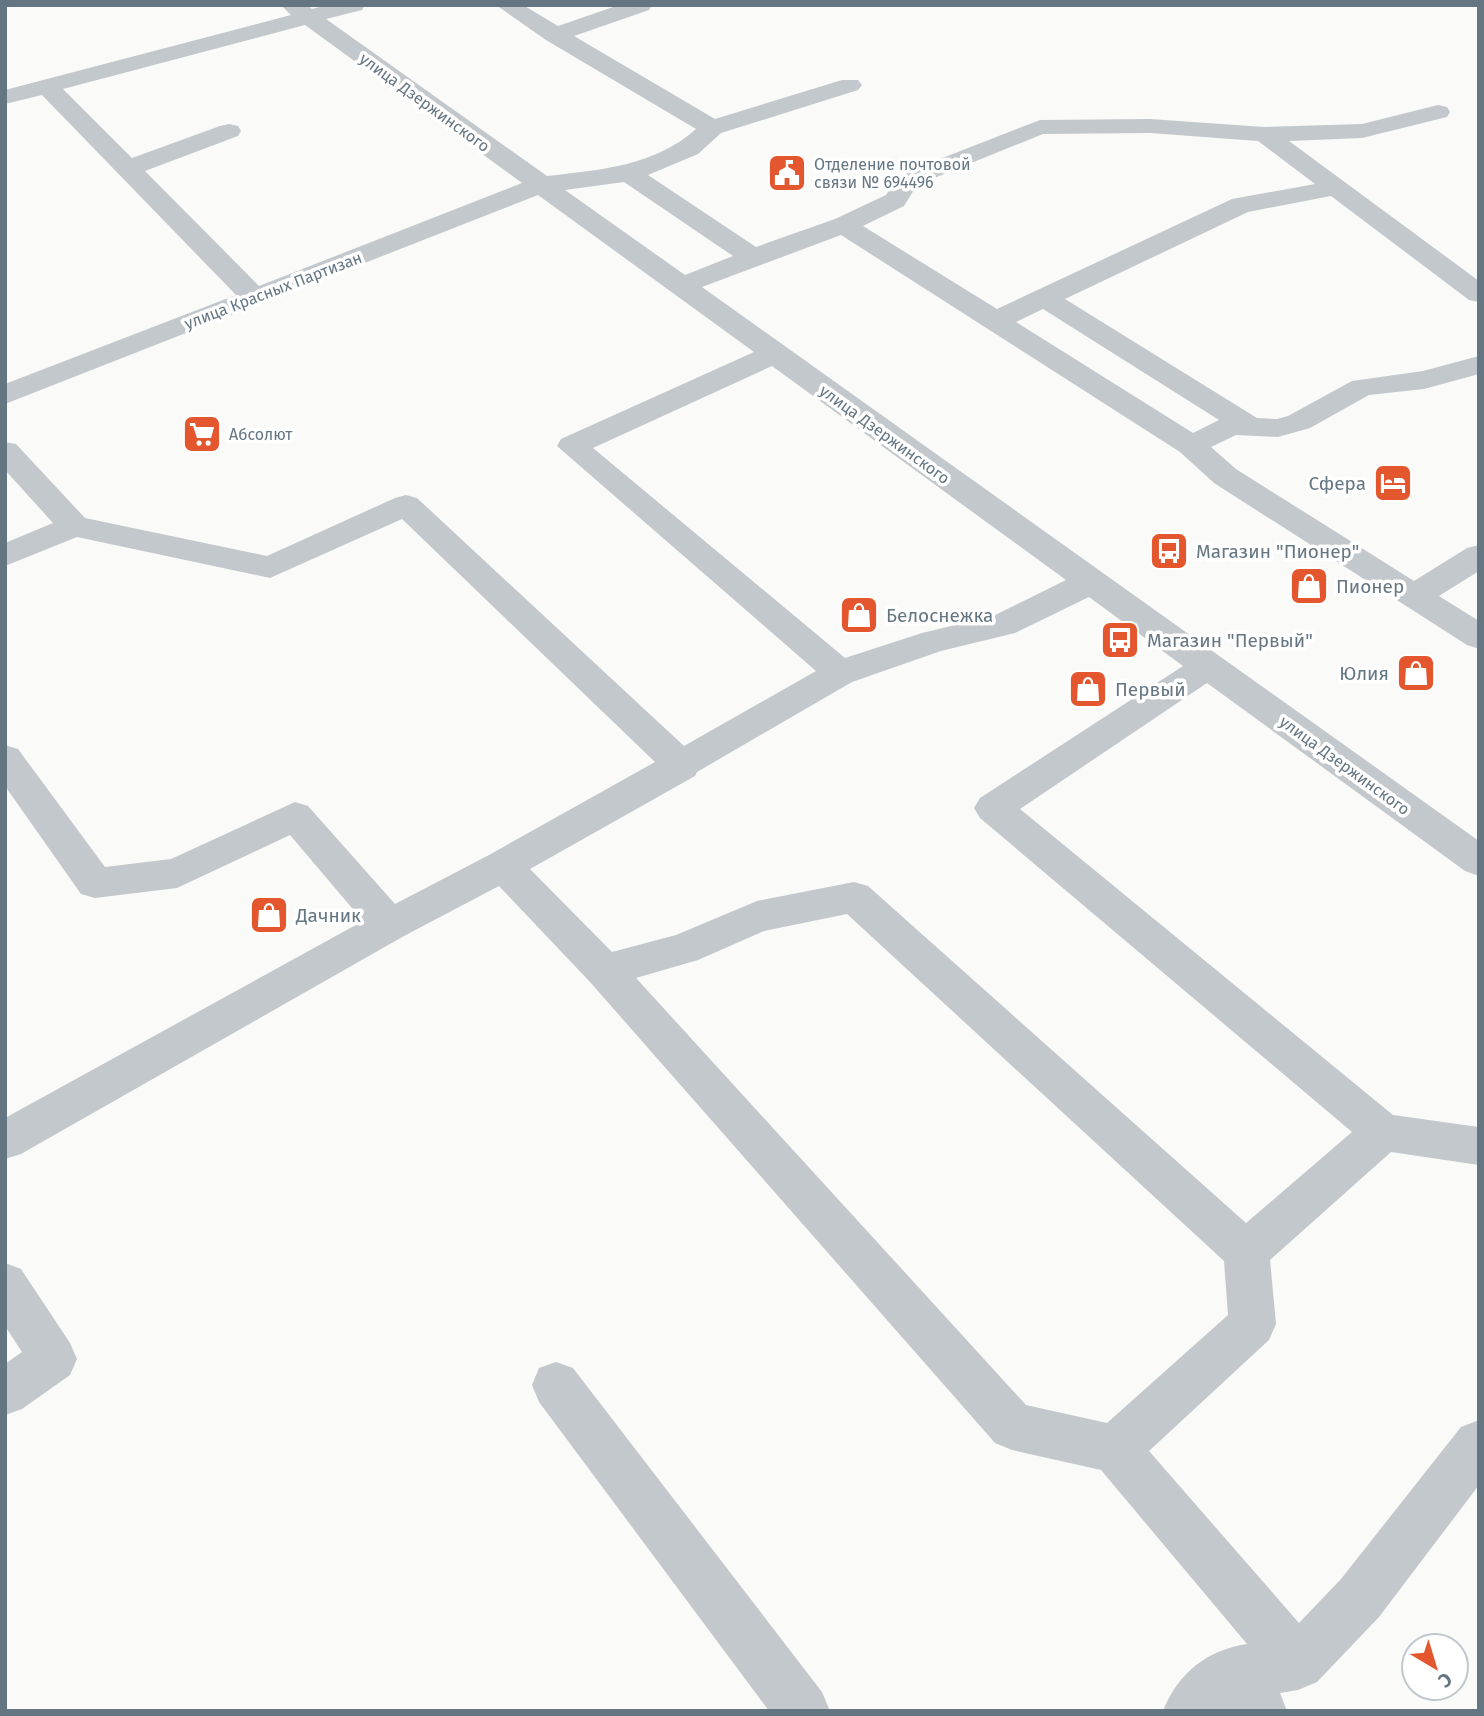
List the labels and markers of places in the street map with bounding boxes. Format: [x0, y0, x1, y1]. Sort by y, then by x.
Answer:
public building icon: Отделение почтовой связи № 694496 [766, 152, 808, 194]
place label: Отделение почтовой связи № 694496 [814, 155, 971, 192]
supermarket icon: Абсолют [181, 413, 223, 455]
place label: Абсолют [229, 425, 293, 444]
hotel icon: Сфера [1372, 462, 1414, 504]
place label: Сфера [1308, 472, 1366, 495]
bus stop icon: Магазин "Пионер" [1148, 530, 1190, 572]
place label: Магазин "Пионер" [1196, 540, 1359, 563]
shop icon: Пионер [1288, 565, 1330, 607]
place label: Пионер [1336, 575, 1404, 598]
shop icon: Белоснежка [838, 594, 880, 636]
place label: Белоснежка [886, 604, 993, 627]
bus stop icon: Магазин "Первый" [1099, 619, 1141, 661]
place label: Магазин "Первый" [1147, 629, 1313, 652]
shop icon: Юлия [1395, 652, 1437, 694]
place label: Юлия [1339, 662, 1389, 685]
shop icon: Первый [1067, 668, 1109, 710]
place label: Первый [1115, 678, 1186, 701]
shop icon: Дачник [248, 894, 290, 936]
place label: Дачник [295, 904, 361, 927]

